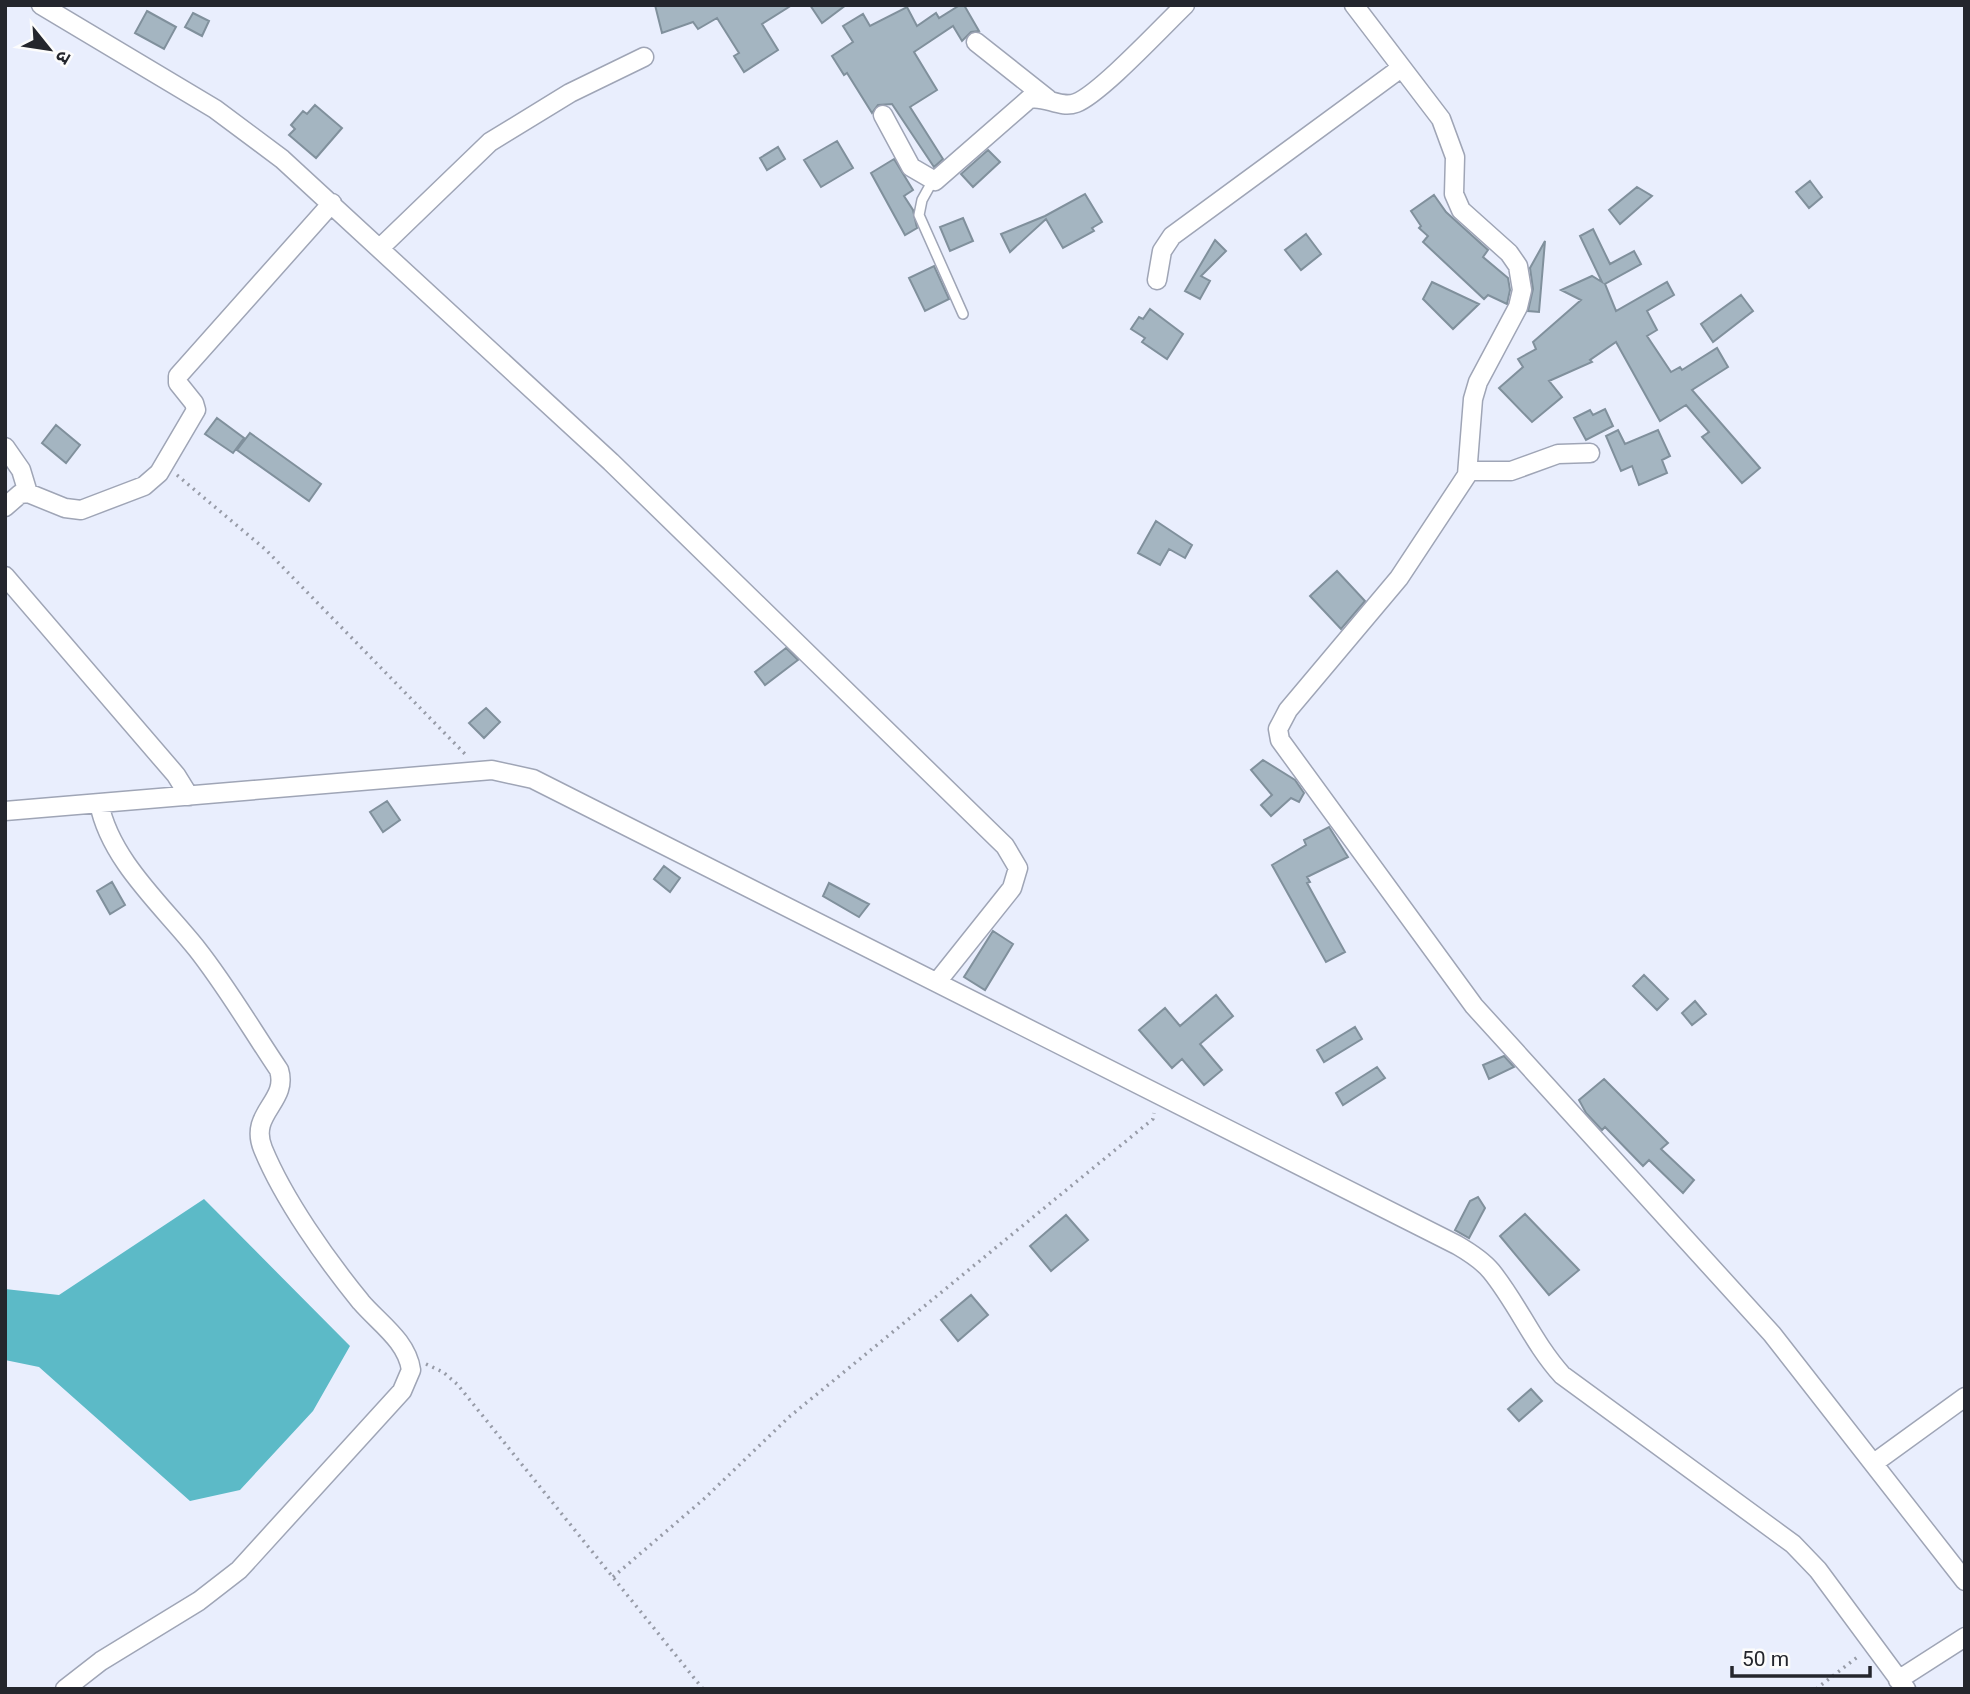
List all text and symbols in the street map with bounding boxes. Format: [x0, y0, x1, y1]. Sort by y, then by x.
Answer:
north arrow [14, 14, 84, 84]
text: उ [50, 47, 76, 69]
scale bar [1732, 1634, 1870, 1678]
text: 50 m [1742, 1647, 1789, 1671]

